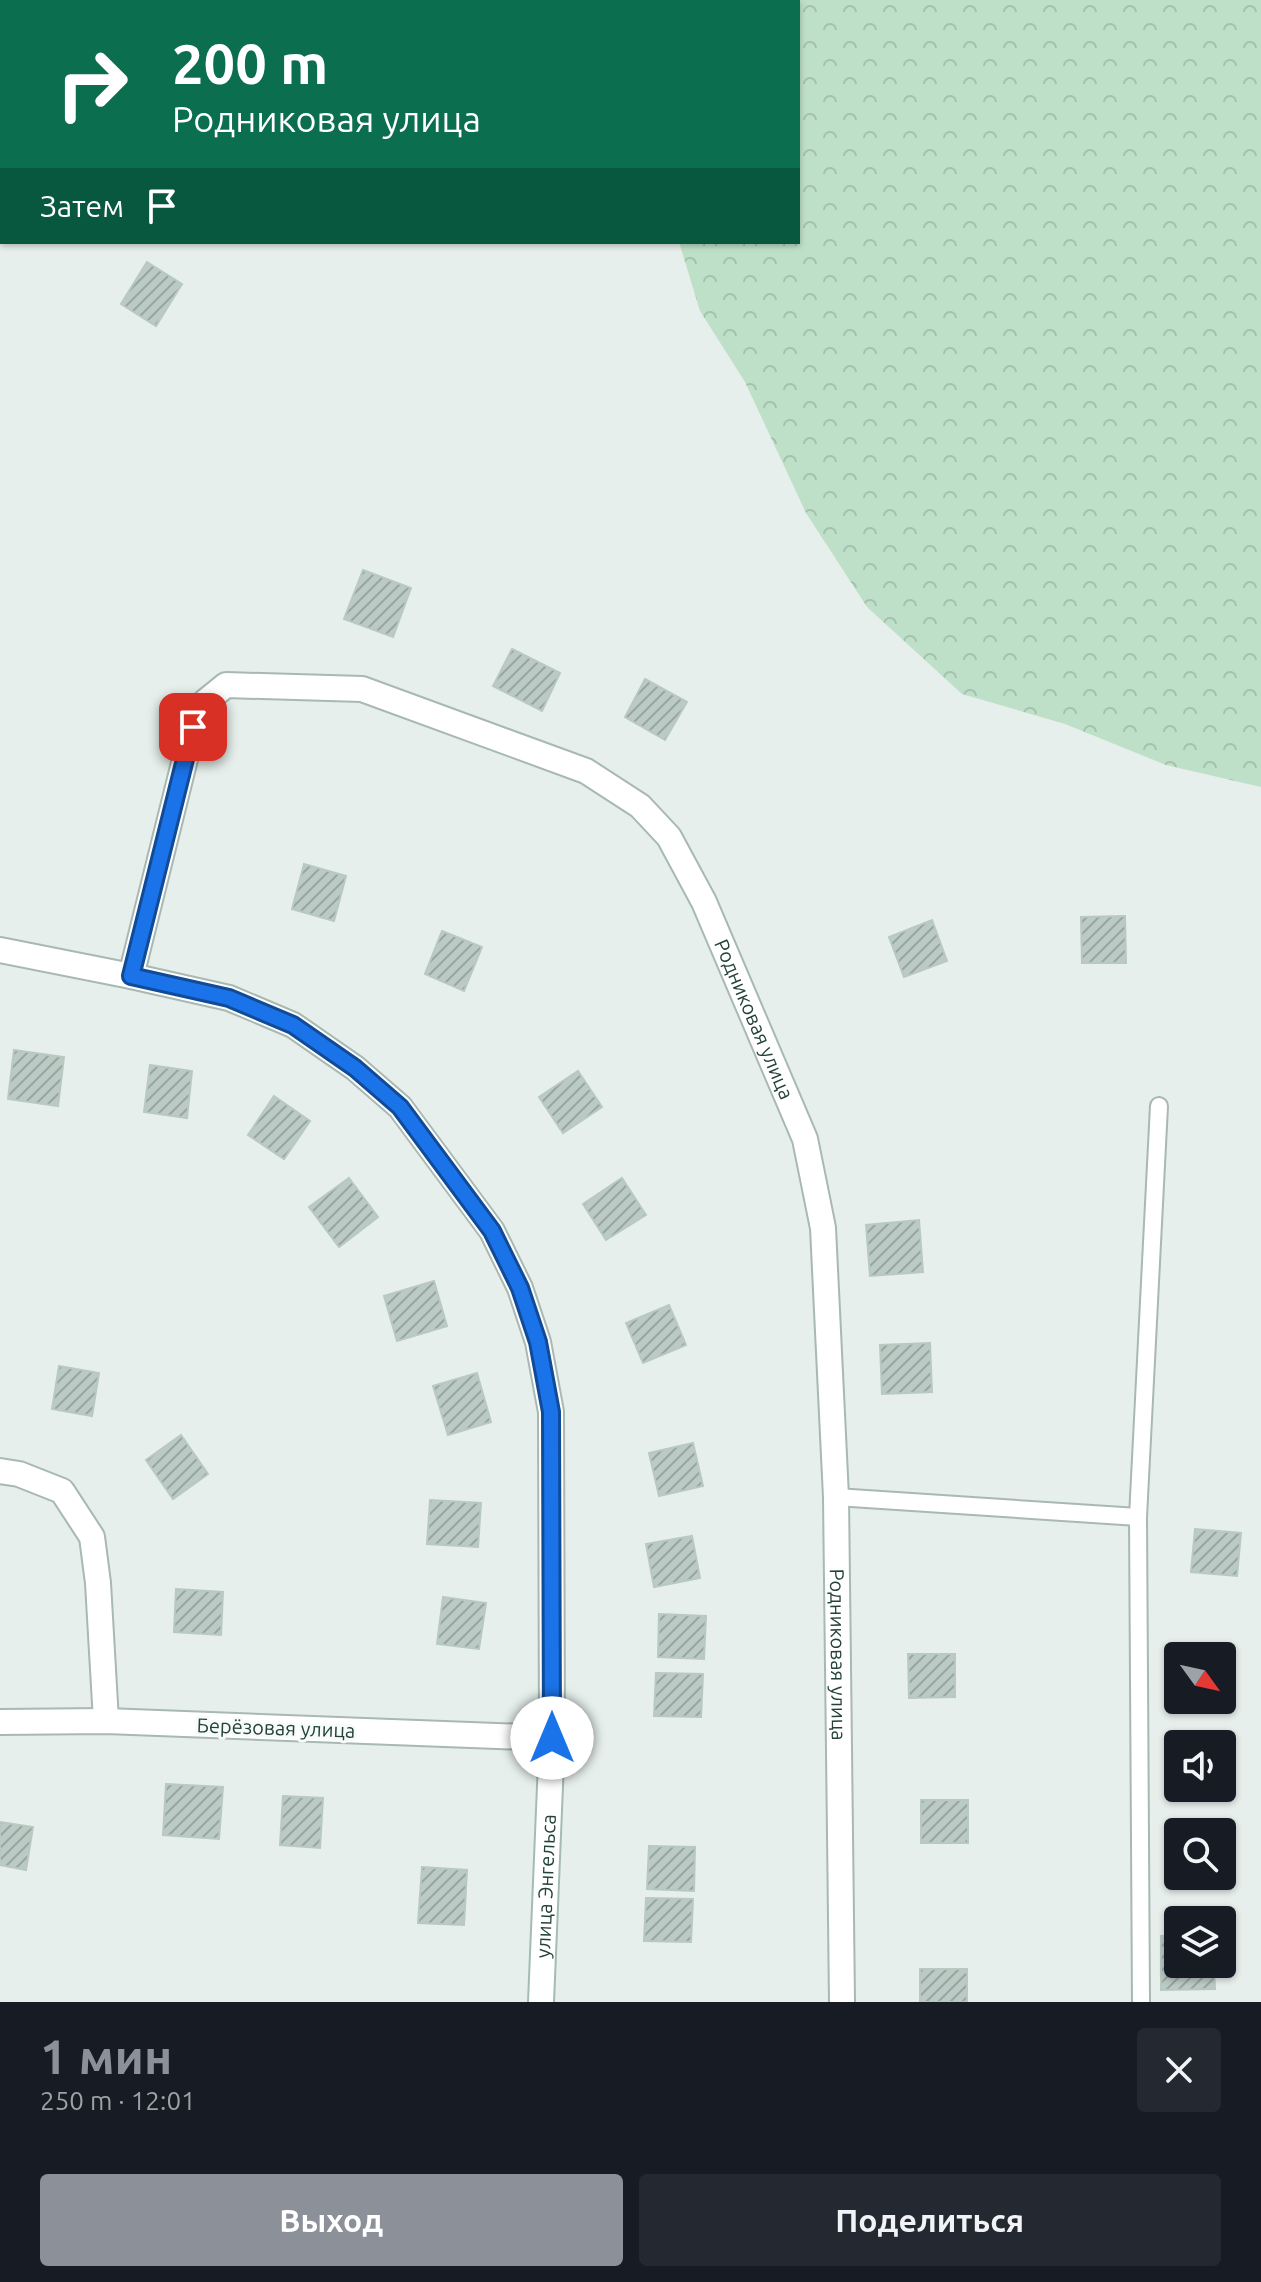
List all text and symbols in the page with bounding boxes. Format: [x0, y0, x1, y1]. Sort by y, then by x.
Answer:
icon: right [40, 32, 144, 136]
text: 200 m [172, 32, 328, 95]
text: Родниковая улица [172, 98, 481, 139]
icon: arrive [140, 184, 184, 228]
text: Затем [40, 189, 124, 223]
pin [159, 693, 227, 761]
icon: arrive [171, 705, 215, 749]
street label: Родниковая улица [710, 936, 799, 1103]
street label: Родниковая улица [826, 1569, 851, 1741]
north arrow [1164, 1642, 1236, 1714]
map controls [1164, 1642, 1236, 1978]
position arrow [510, 1696, 594, 1780]
street label: Берёзовая улица [196, 1713, 356, 1742]
button: sound [1164, 1730, 1236, 1802]
street label: улица Энгельса [531, 1814, 560, 1959]
button: search [1164, 1818, 1236, 1890]
button: layers [1164, 1906, 1236, 1978]
button: close [1137, 2028, 1221, 2112]
text: 1 мин [40, 2029, 172, 2083]
text: 250 m · 12:01 [40, 2086, 196, 2115]
button: Выход [40, 2174, 623, 2266]
button: Поделиться [639, 2174, 1221, 2266]

